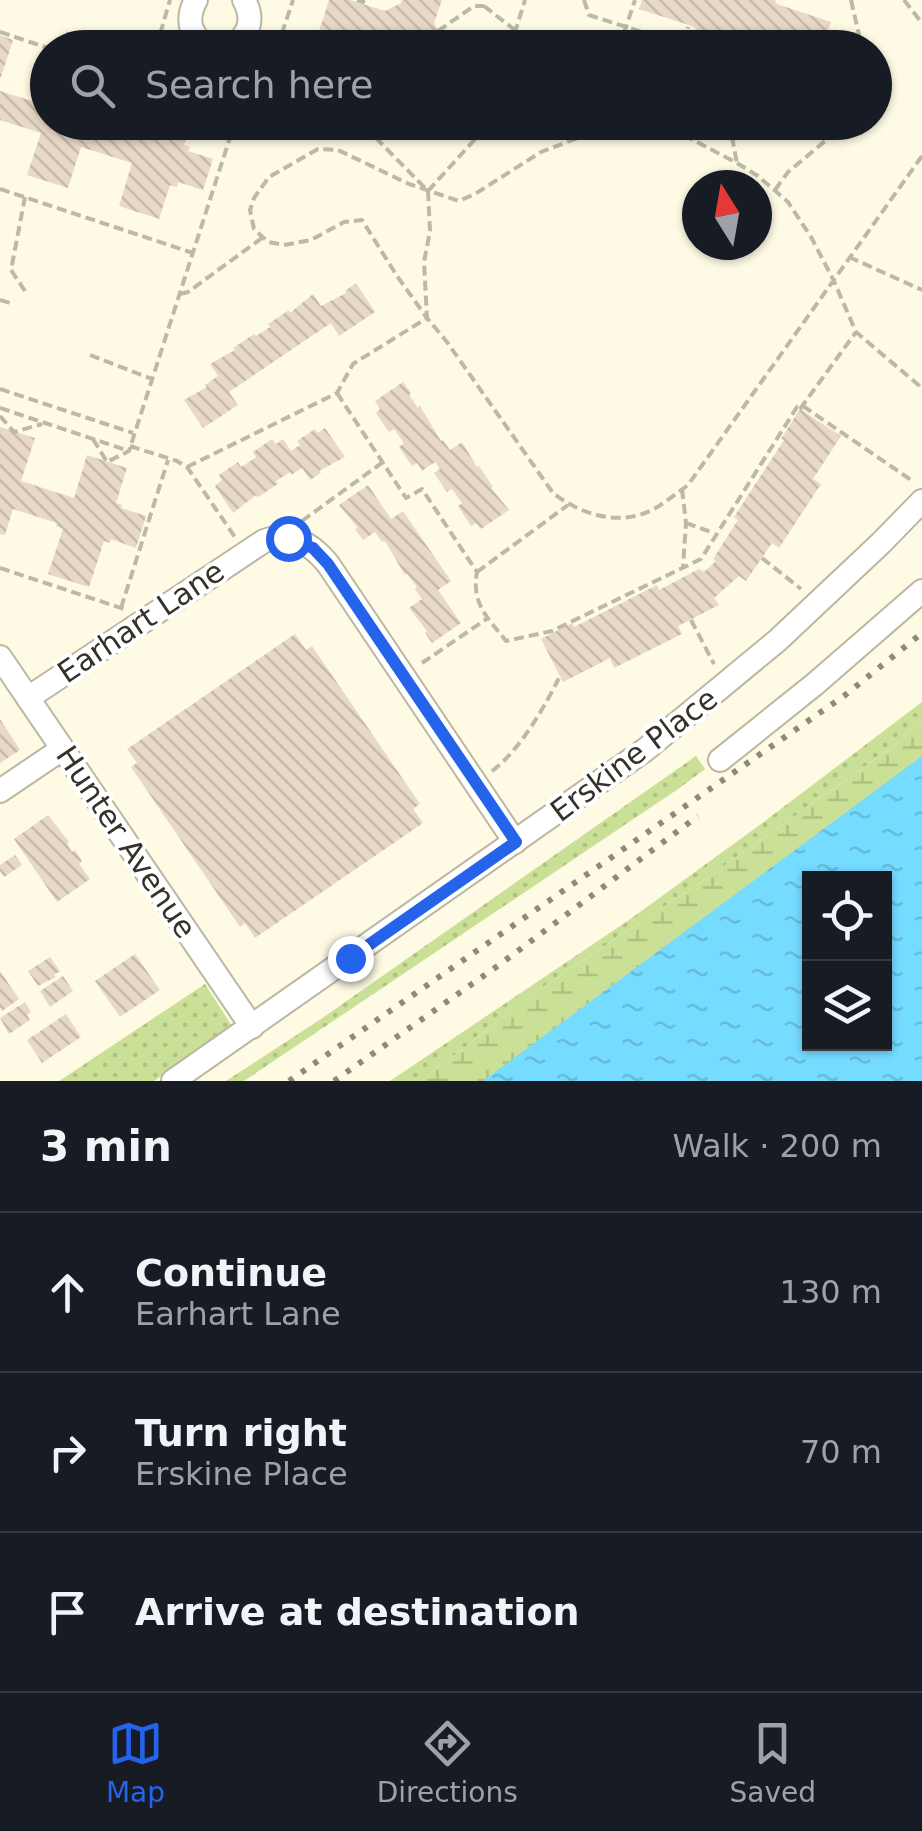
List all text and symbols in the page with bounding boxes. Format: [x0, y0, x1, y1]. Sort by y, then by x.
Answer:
search box [30, 30, 892, 140]
icon: search [65, 58, 120, 113]
text: Search here [145, 63, 373, 107]
north arrow [682, 170, 772, 260]
route start [266, 516, 312, 562]
street label: Earhart Lane [51, 553, 230, 690]
street label: Erskine Place [544, 681, 724, 829]
street label: Hunter Avenue [49, 739, 204, 944]
map controls [802, 871, 892, 1051]
button: locate [802, 871, 892, 961]
route end [328, 936, 374, 982]
button: layers [802, 961, 892, 1051]
text: 3 min [40, 1122, 172, 1171]
text: Walk · 200 m [672, 1127, 882, 1165]
text: Continue [135, 1251, 327, 1295]
icon: ahead [40, 1265, 95, 1320]
text: 130 m [780, 1273, 882, 1311]
text: Earhart Lane [135, 1295, 341, 1333]
text: Turn right [135, 1411, 347, 1455]
icon: right [40, 1425, 95, 1480]
text: 70 m [800, 1433, 882, 1471]
text: Erskine Place [135, 1455, 348, 1493]
icon: arrive [40, 1585, 95, 1640]
text: Arrive at destination [135, 1590, 580, 1634]
tab: Map [106, 1716, 165, 1809]
tab: Directions [377, 1716, 518, 1809]
tab: Saved [730, 1716, 816, 1809]

